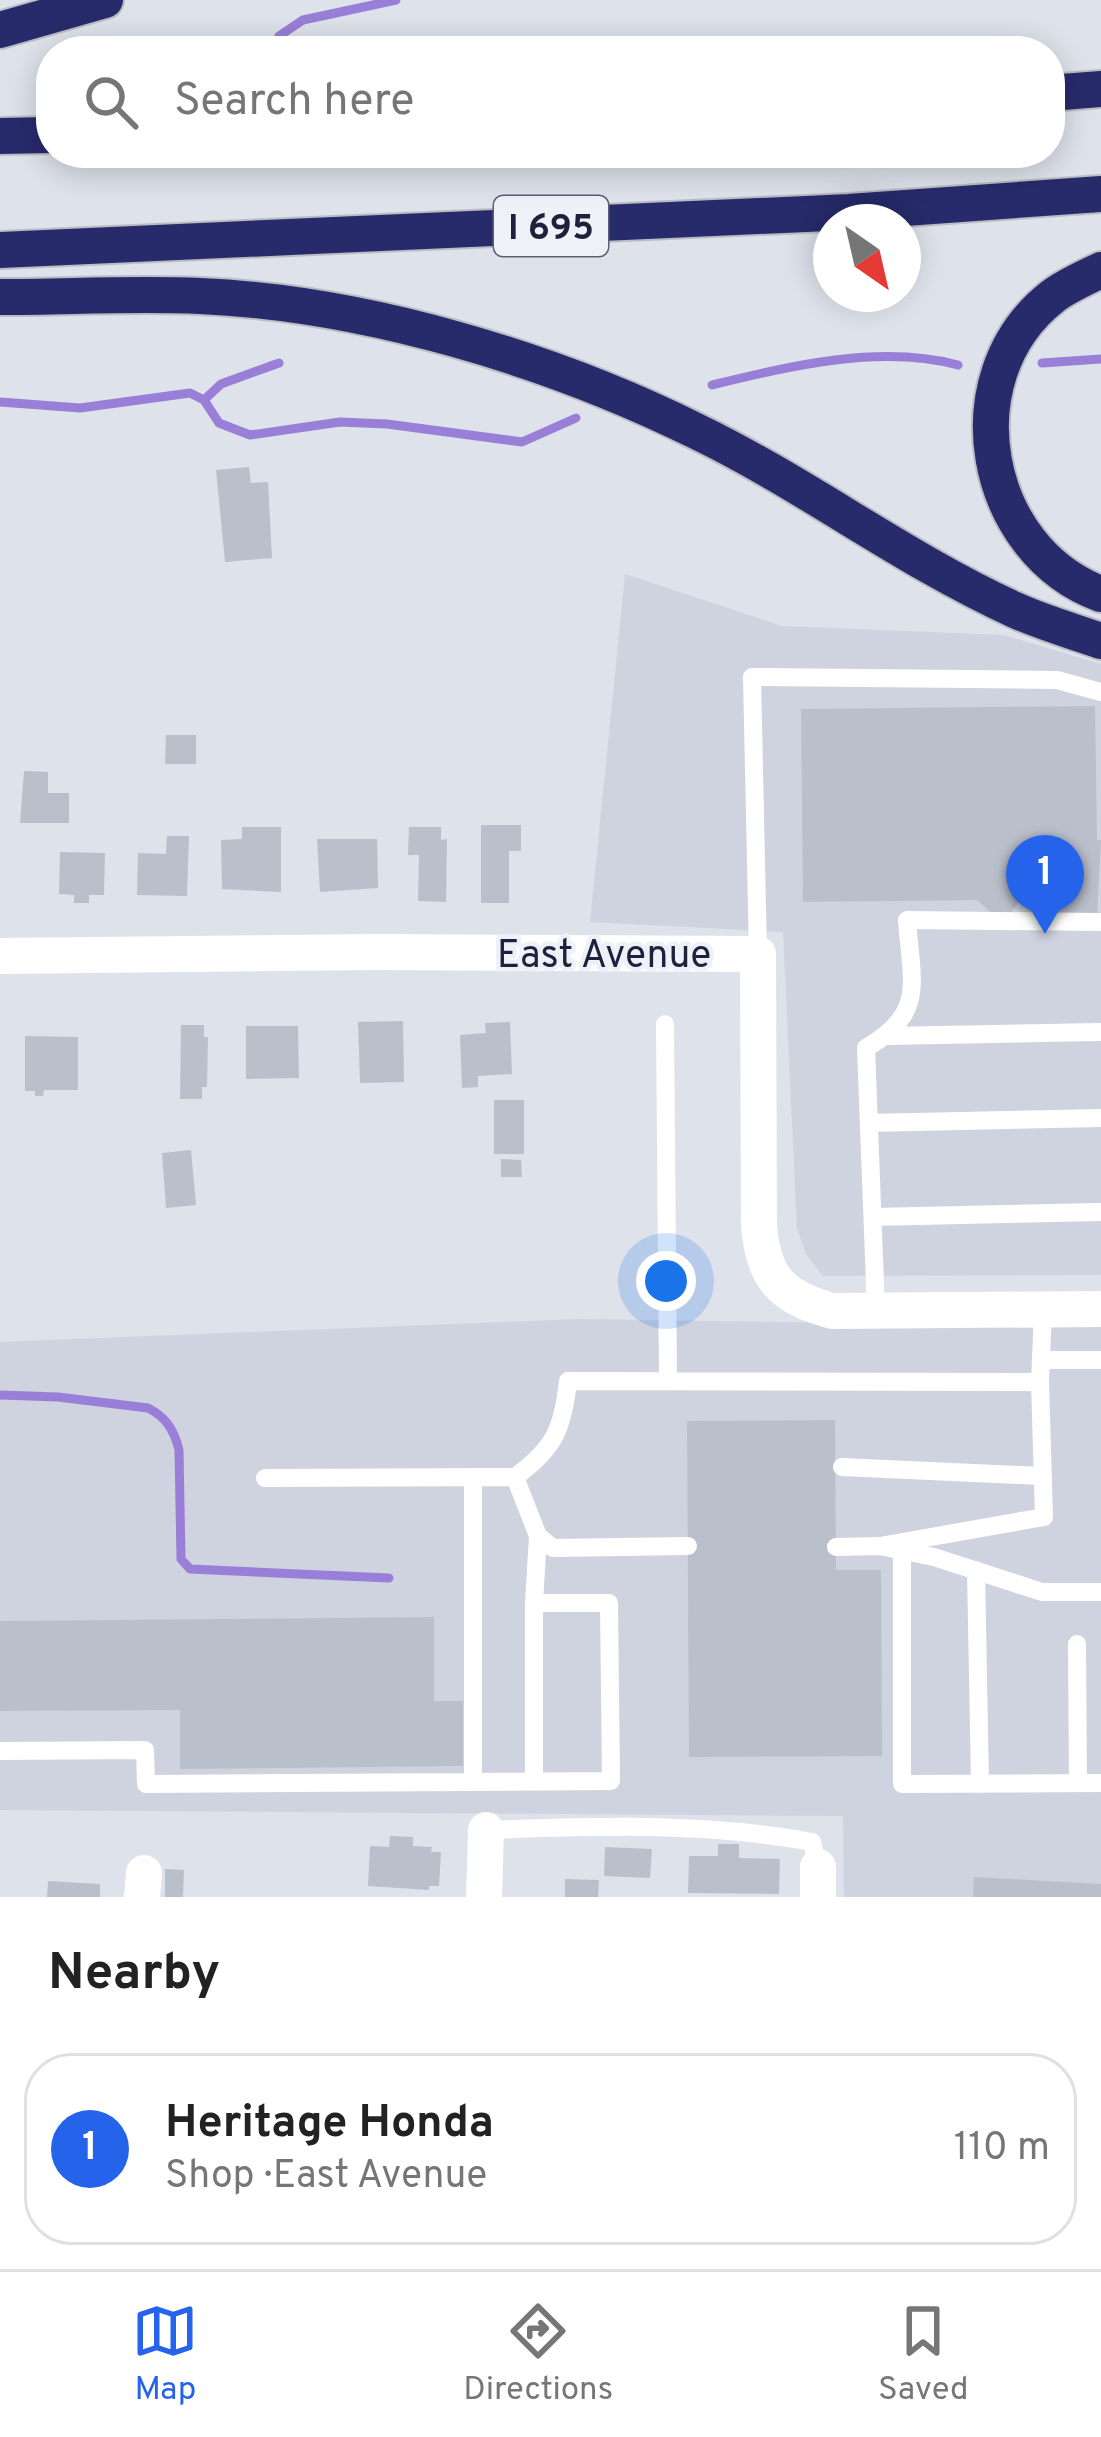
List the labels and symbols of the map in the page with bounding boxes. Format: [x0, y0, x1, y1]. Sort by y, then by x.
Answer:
road number: I 695 [494, 196, 608, 256]
north arrow [813, 204, 921, 312]
pin: 1 [1006, 835, 1084, 934]
street label: East Avenue [497, 933, 711, 982]
your location [636, 1251, 696, 1311]

